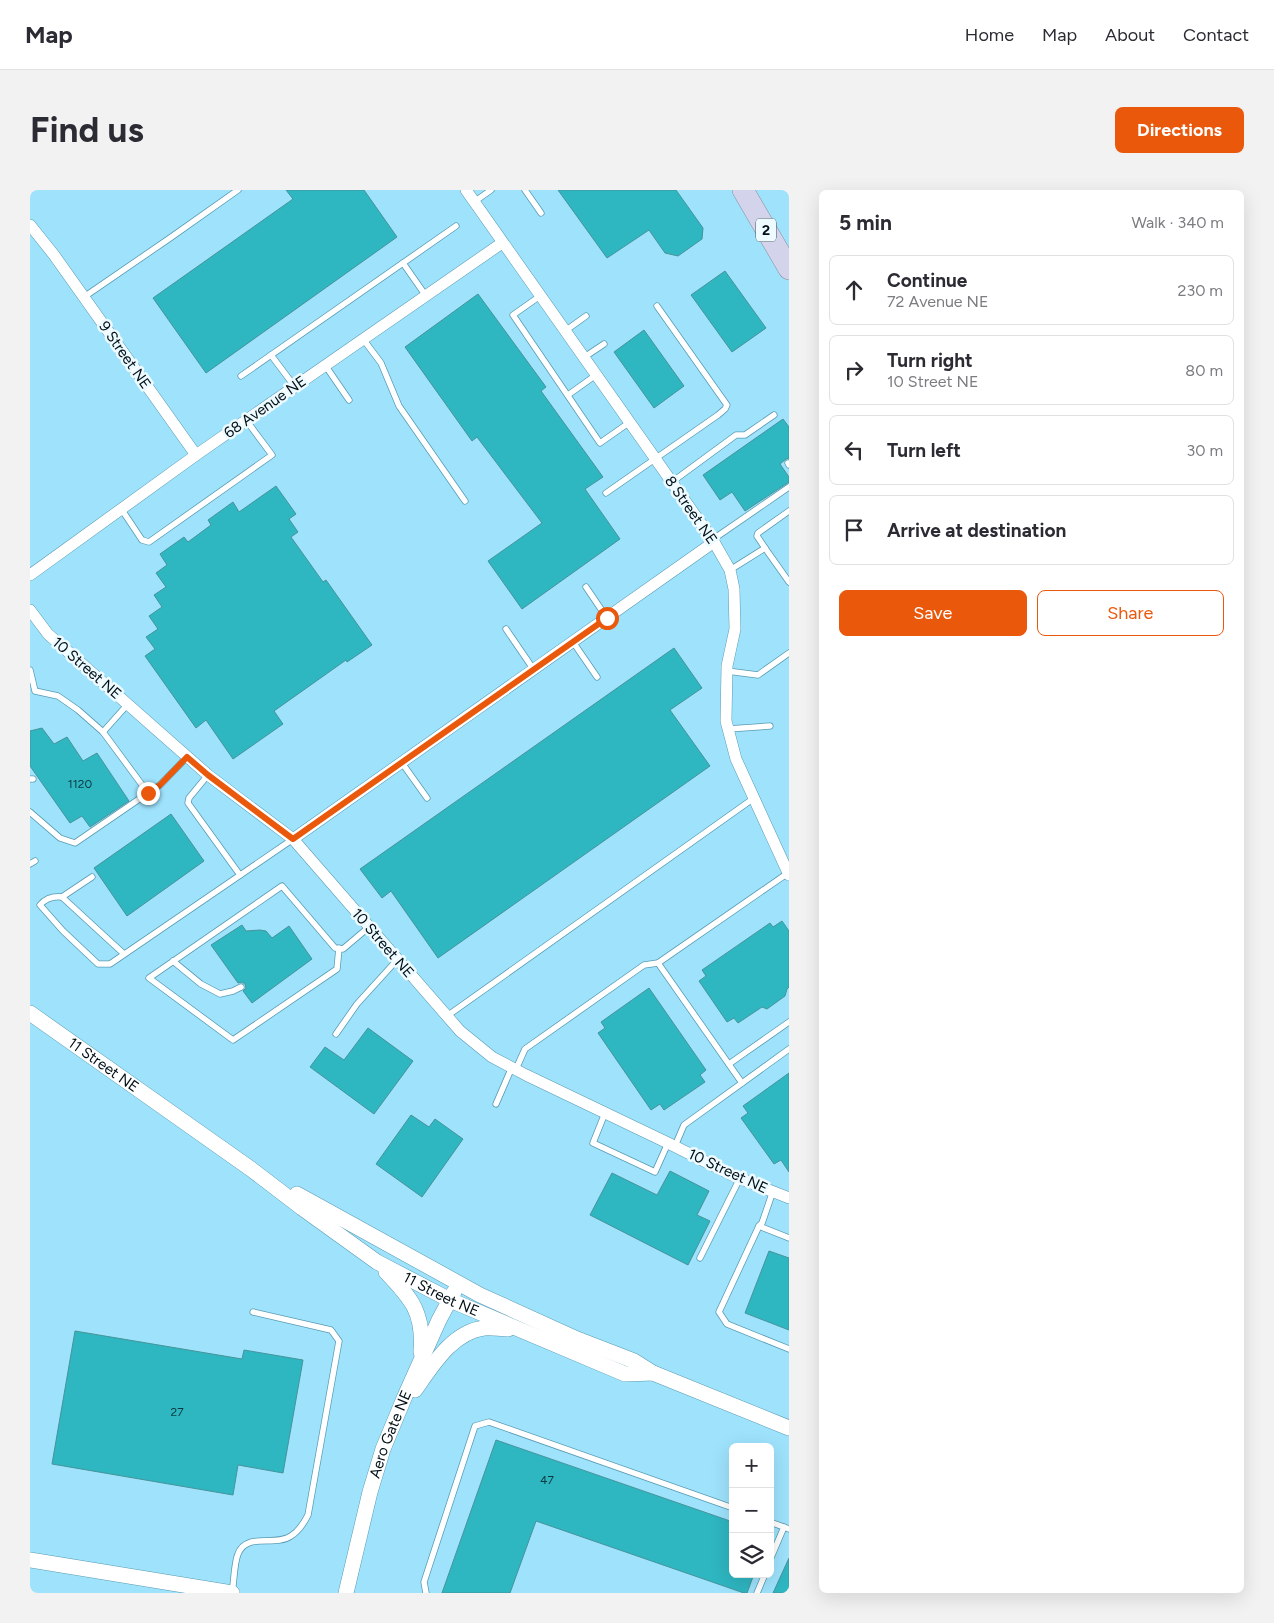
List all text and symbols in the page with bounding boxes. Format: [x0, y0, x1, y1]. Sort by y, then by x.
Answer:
text: Map [25, 20, 73, 49]
text: Home [965, 24, 1014, 46]
text: Map [1042, 24, 1077, 46]
text: About [1105, 24, 1155, 46]
text: Contact [1183, 24, 1249, 46]
button: Directions [1115, 107, 1244, 153]
text: Find us [30, 109, 144, 151]
text: 5 min [839, 210, 892, 235]
text: Walk · 340 m [1131, 213, 1224, 232]
road number: 2 [756, 218, 776, 242]
text: Continue [887, 269, 967, 292]
icon: ahead [840, 276, 868, 304]
text: 230 m [1178, 281, 1223, 300]
text: 72 Avenue NE [887, 292, 988, 311]
street label: 9 Street NE [95, 318, 155, 392]
text: Turn right [887, 349, 973, 372]
icon: right [840, 356, 868, 384]
text: 80 m [1185, 361, 1223, 380]
street label: 68 Avenue NE [220, 372, 310, 442]
text: 10 Street NE [887, 372, 978, 391]
icon: left [840, 436, 868, 464]
text: Turn left [887, 439, 961, 462]
text: 30 m [1186, 441, 1223, 460]
street label: 8 Street NE [661, 472, 721, 548]
icon: arrive [840, 516, 868, 544]
text: Arrive at destination [887, 519, 1066, 542]
button: Save [839, 590, 1027, 636]
button: Share [1037, 590, 1224, 636]
route start [596, 607, 619, 630]
street label: 10 Street NE [49, 633, 125, 703]
house number: 1120 [68, 777, 92, 791]
route end [137, 782, 160, 805]
street label: 10 Street NE [348, 905, 418, 981]
street label: 11 Street NE [65, 1034, 142, 1096]
street label: 10 Street NE [685, 1145, 771, 1197]
street label: 11 Street NE [400, 1268, 482, 1320]
street label: Aero Gate NE [366, 1387, 415, 1481]
house number: 27 [170, 1405, 184, 1419]
map controls [729, 1443, 774, 1578]
button: + [729, 1443, 774, 1488]
house number: 47 [540, 1473, 554, 1487]
button: − [729, 1488, 774, 1533]
button: layers [729, 1533, 774, 1578]

